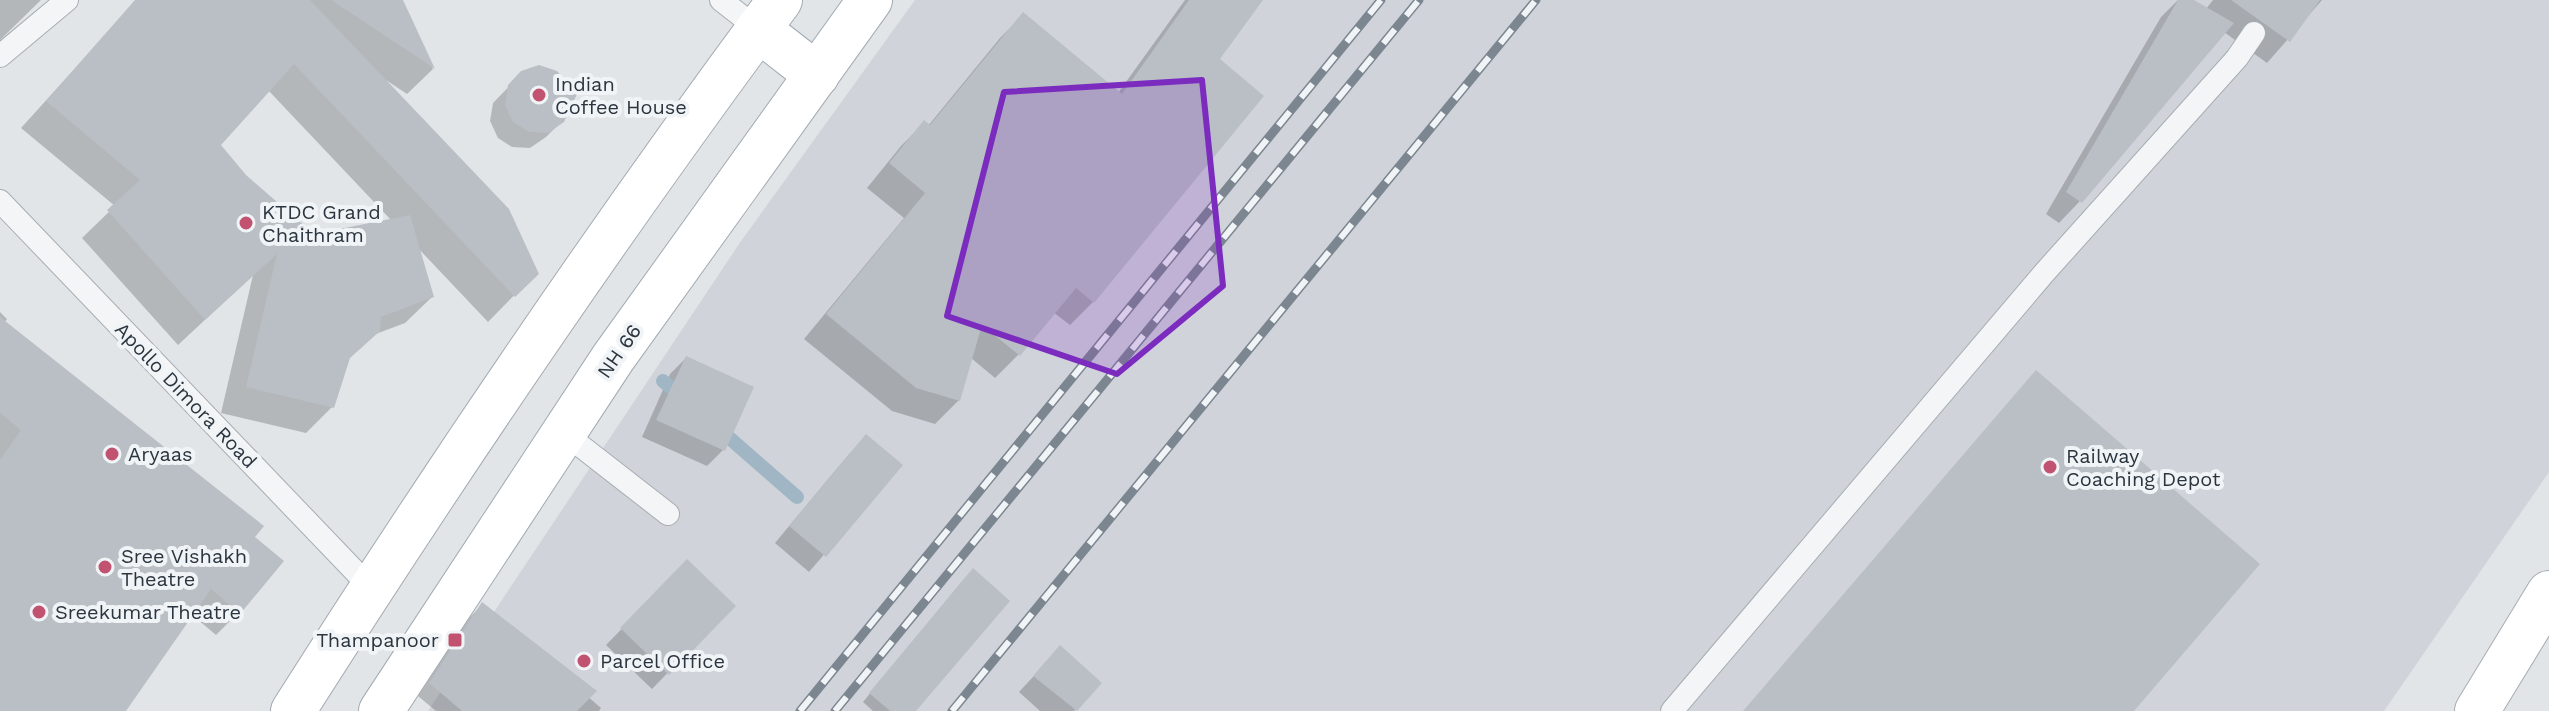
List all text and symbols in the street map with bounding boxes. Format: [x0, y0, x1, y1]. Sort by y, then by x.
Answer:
place label: Indian Coffee House [555, 72, 687, 119]
marker: Indian Coffee House [530, 86, 548, 104]
place label: KTDC Grand Chaithram [262, 200, 381, 247]
marker: KTDC Grand Chaithram [237, 214, 255, 232]
street label: Apollo Dimora Road [110, 317, 262, 473]
street label: NH 66 [592, 319, 646, 383]
place label: Aryaas [128, 442, 193, 466]
place label: Railway Coaching Depot [2066, 444, 2221, 491]
marker: Aryaas [103, 445, 121, 463]
marker: Railway Coaching Depot [2041, 458, 2059, 476]
place label: Sree Vishakh Theatre [121, 544, 247, 591]
marker: Sree Vishakh Theatre [96, 558, 114, 576]
place label: Sreekumar Theatre [55, 600, 241, 624]
marker: Sreekumar Theatre [30, 603, 48, 621]
place label: Thampanoor [316, 628, 439, 652]
marker: Thampanoor [446, 631, 464, 649]
place label: Parcel Office [600, 649, 725, 673]
marker: Parcel Office [575, 652, 593, 670]

